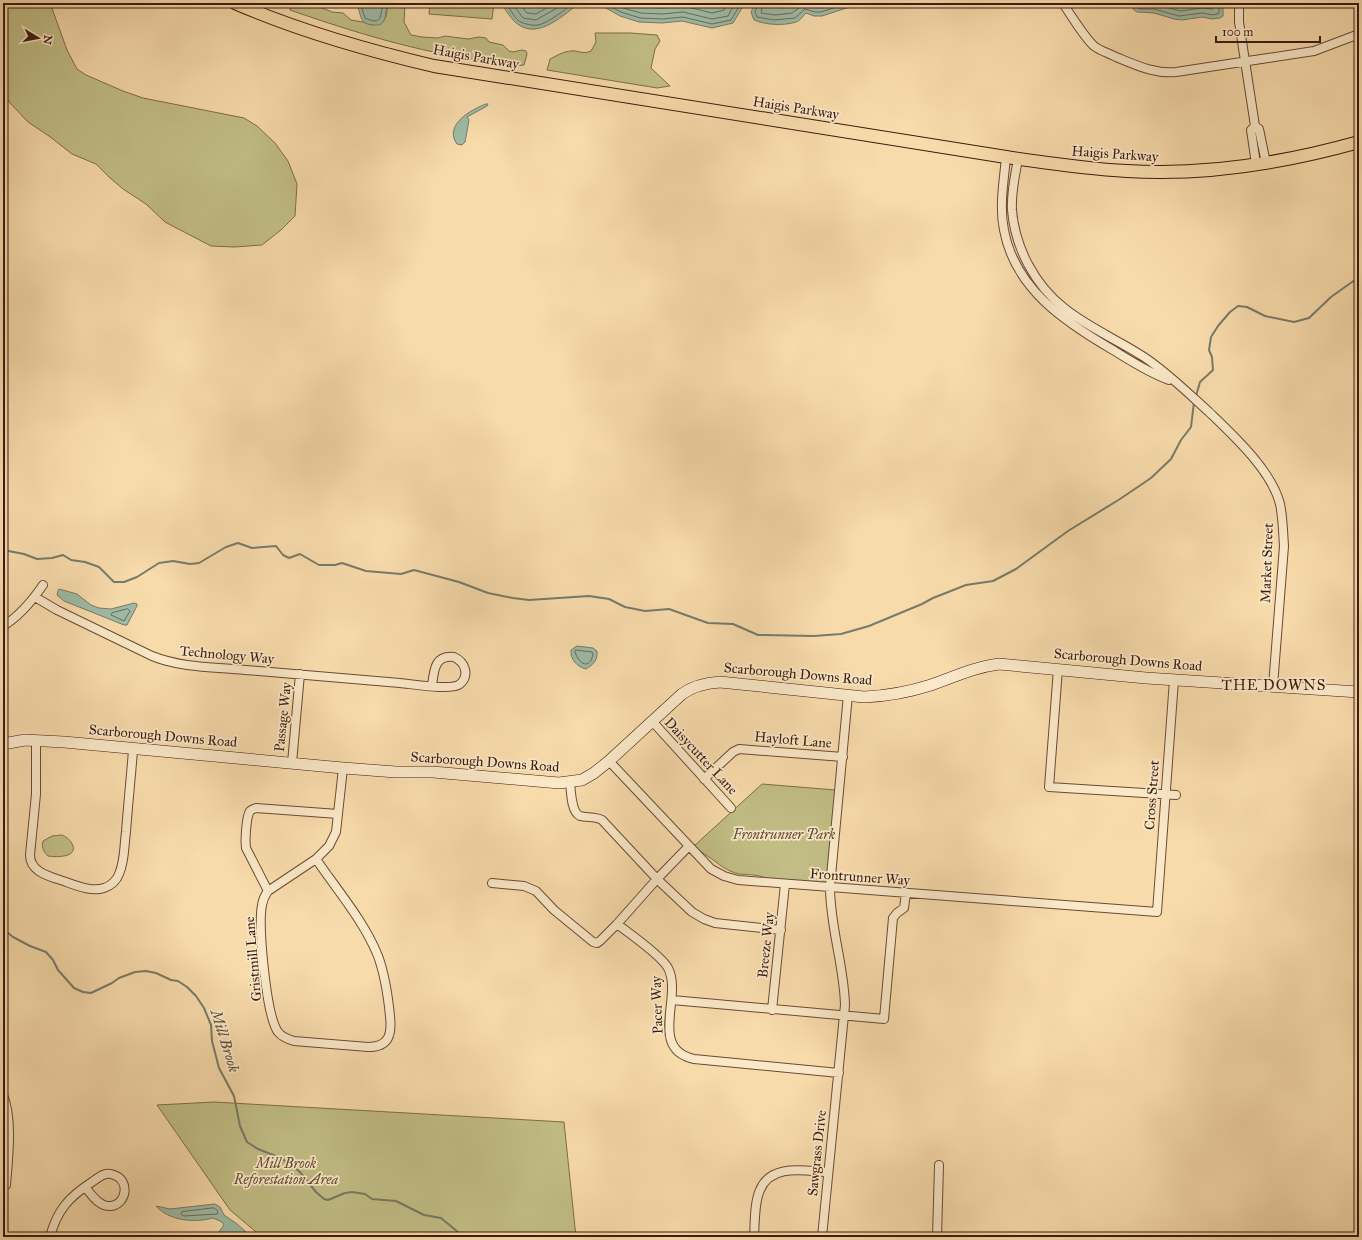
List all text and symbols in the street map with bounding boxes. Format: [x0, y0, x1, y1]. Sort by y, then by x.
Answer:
north arrow [18, 18, 58, 58]
scale bar [1216, 18, 1320, 44]
text: 100 m [1222, 25, 1253, 39]
text: N [40, 34, 55, 46]
street label: Haigis Parkway [432, 41, 521, 73]
street label: Haigis Parkway [752, 93, 841, 123]
street label: Haigis Parkway [1071, 142, 1159, 166]
street label: Market Street [1257, 522, 1277, 603]
street label: Technology Way [179, 642, 275, 668]
street label: Scarborough Downs Road [1053, 645, 1203, 675]
street label: Scarborough Downs Road [723, 659, 873, 689]
district label: THE DOWNS [1222, 676, 1326, 694]
street label: Passage Way [271, 681, 295, 753]
street label: Daisycutter Lane [661, 714, 741, 798]
street label: Scarborough Downs Road [88, 721, 238, 751]
street label: Hayloft Lane [754, 728, 833, 752]
street label: Scarborough Downs Road [410, 748, 560, 776]
street label: Cross Street [1141, 760, 1163, 830]
park label: Frontrunner Park [732, 826, 836, 843]
street label: Frontrunner Way [809, 865, 911, 889]
street label: Breeze Way [754, 911, 778, 979]
street label: Gristmill Lane [241, 916, 265, 1002]
street label: Pacer Way [647, 975, 667, 1035]
water label: Mill Brook [206, 1006, 243, 1075]
street label: Sawgrass Drive [804, 1109, 830, 1197]
park label: Mill Brook Reforestation Area [233, 1155, 338, 1188]

